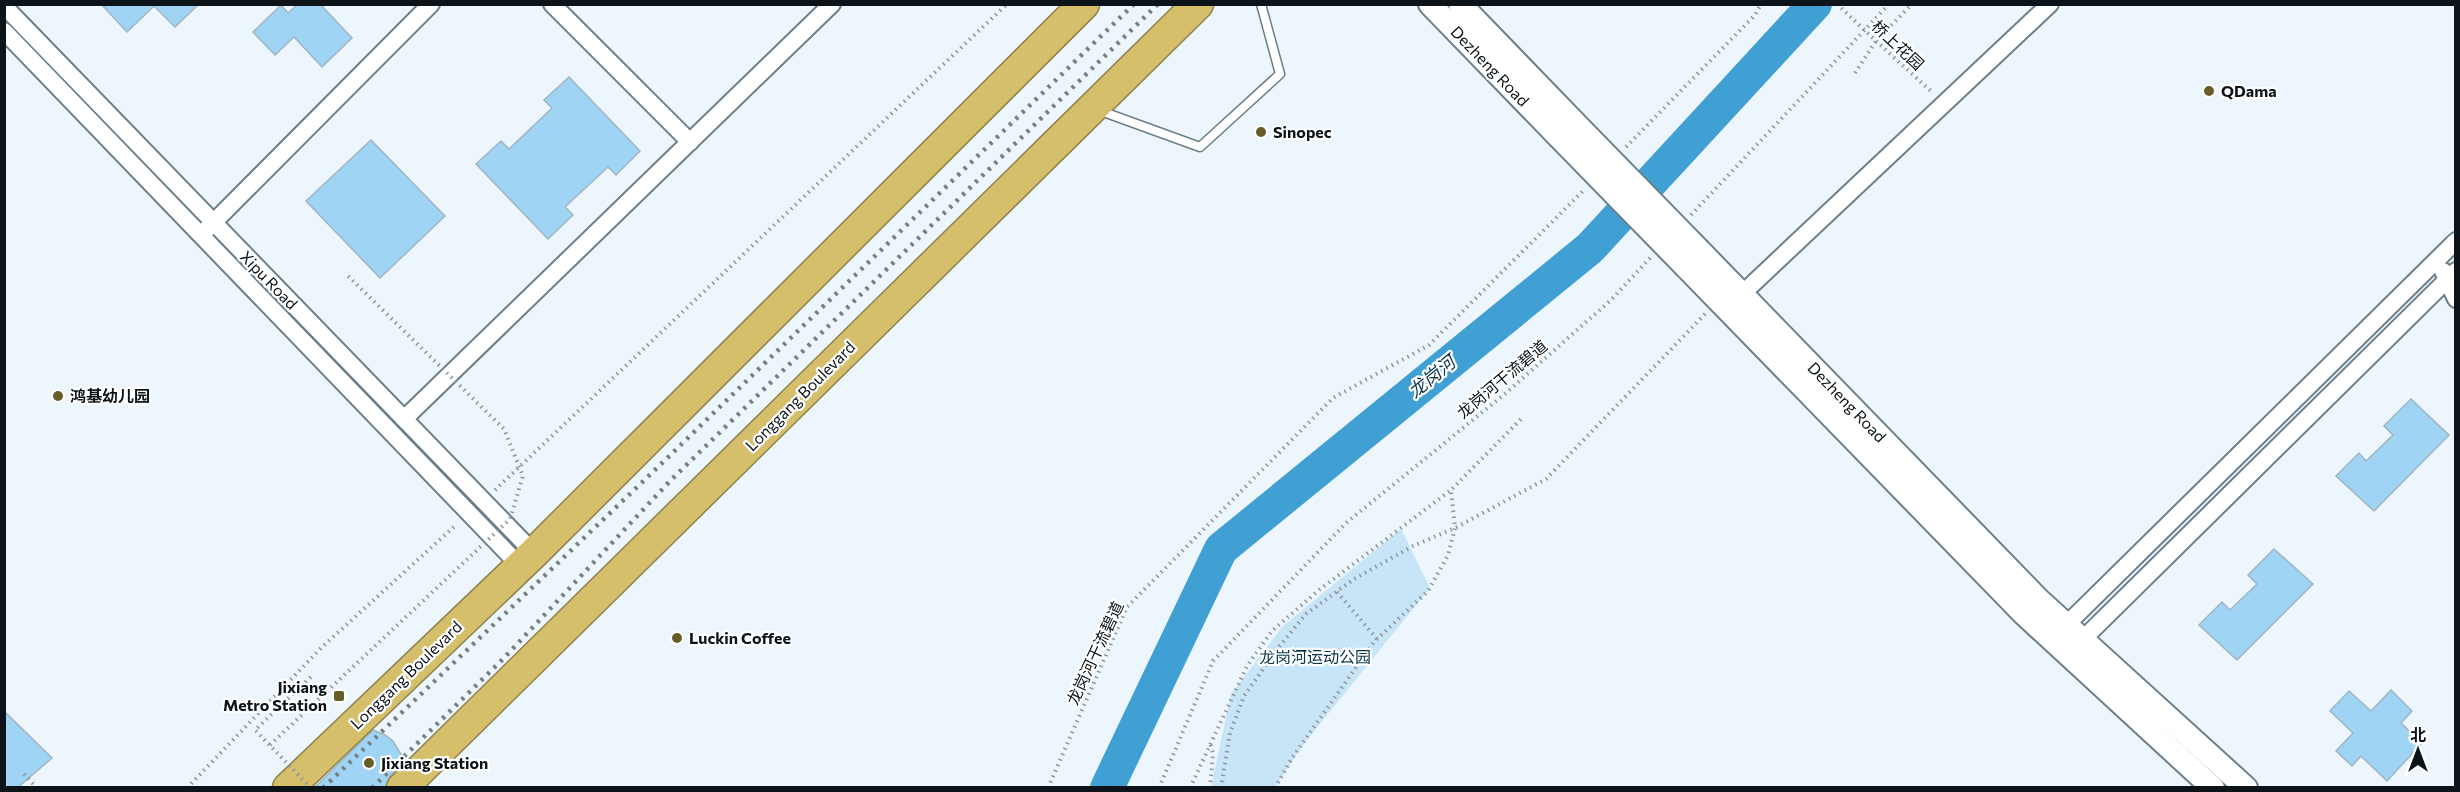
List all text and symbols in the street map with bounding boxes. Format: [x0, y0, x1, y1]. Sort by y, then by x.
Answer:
street label: 桥上花园 [1868, 16, 1928, 73]
street label: Dezheng Road [1447, 22, 1533, 110]
place label: QDama [2221, 81, 2277, 100]
marker: QDama [2202, 84, 2216, 98]
place label: Sinopec [1273, 122, 1332, 141]
marker: Sinopec [1254, 125, 1268, 139]
street label: Xipu Road [237, 247, 302, 313]
street label: 龙岗河干流碧道 [1453, 335, 1551, 422]
street label: Longgang Boulevard [741, 337, 858, 454]
water label: 龙岗河 [1403, 349, 1462, 402]
street label: Dezheng Road [1804, 358, 1890, 446]
place label: 鸿基幼儿园 [70, 386, 150, 405]
marker: 鸿基幼儿园 [51, 389, 65, 403]
street label: 龙岗河干流碧道 [1062, 598, 1127, 708]
street label: Longgang Boulevard [346, 617, 465, 733]
place label: Luckin Coffee [689, 628, 791, 647]
marker: Luckin Coffee [670, 631, 684, 645]
park label: 龙岗河运动公园 [1259, 647, 1371, 666]
place label: Jixiang Metro Station [223, 677, 327, 714]
marker: Jixiang Metro Station [332, 689, 346, 703]
north arrow [2388, 720, 2448, 780]
text: 北 [2410, 725, 2426, 744]
place label: Jixiang Station [381, 753, 488, 772]
marker: Jixiang Station [362, 756, 376, 770]

